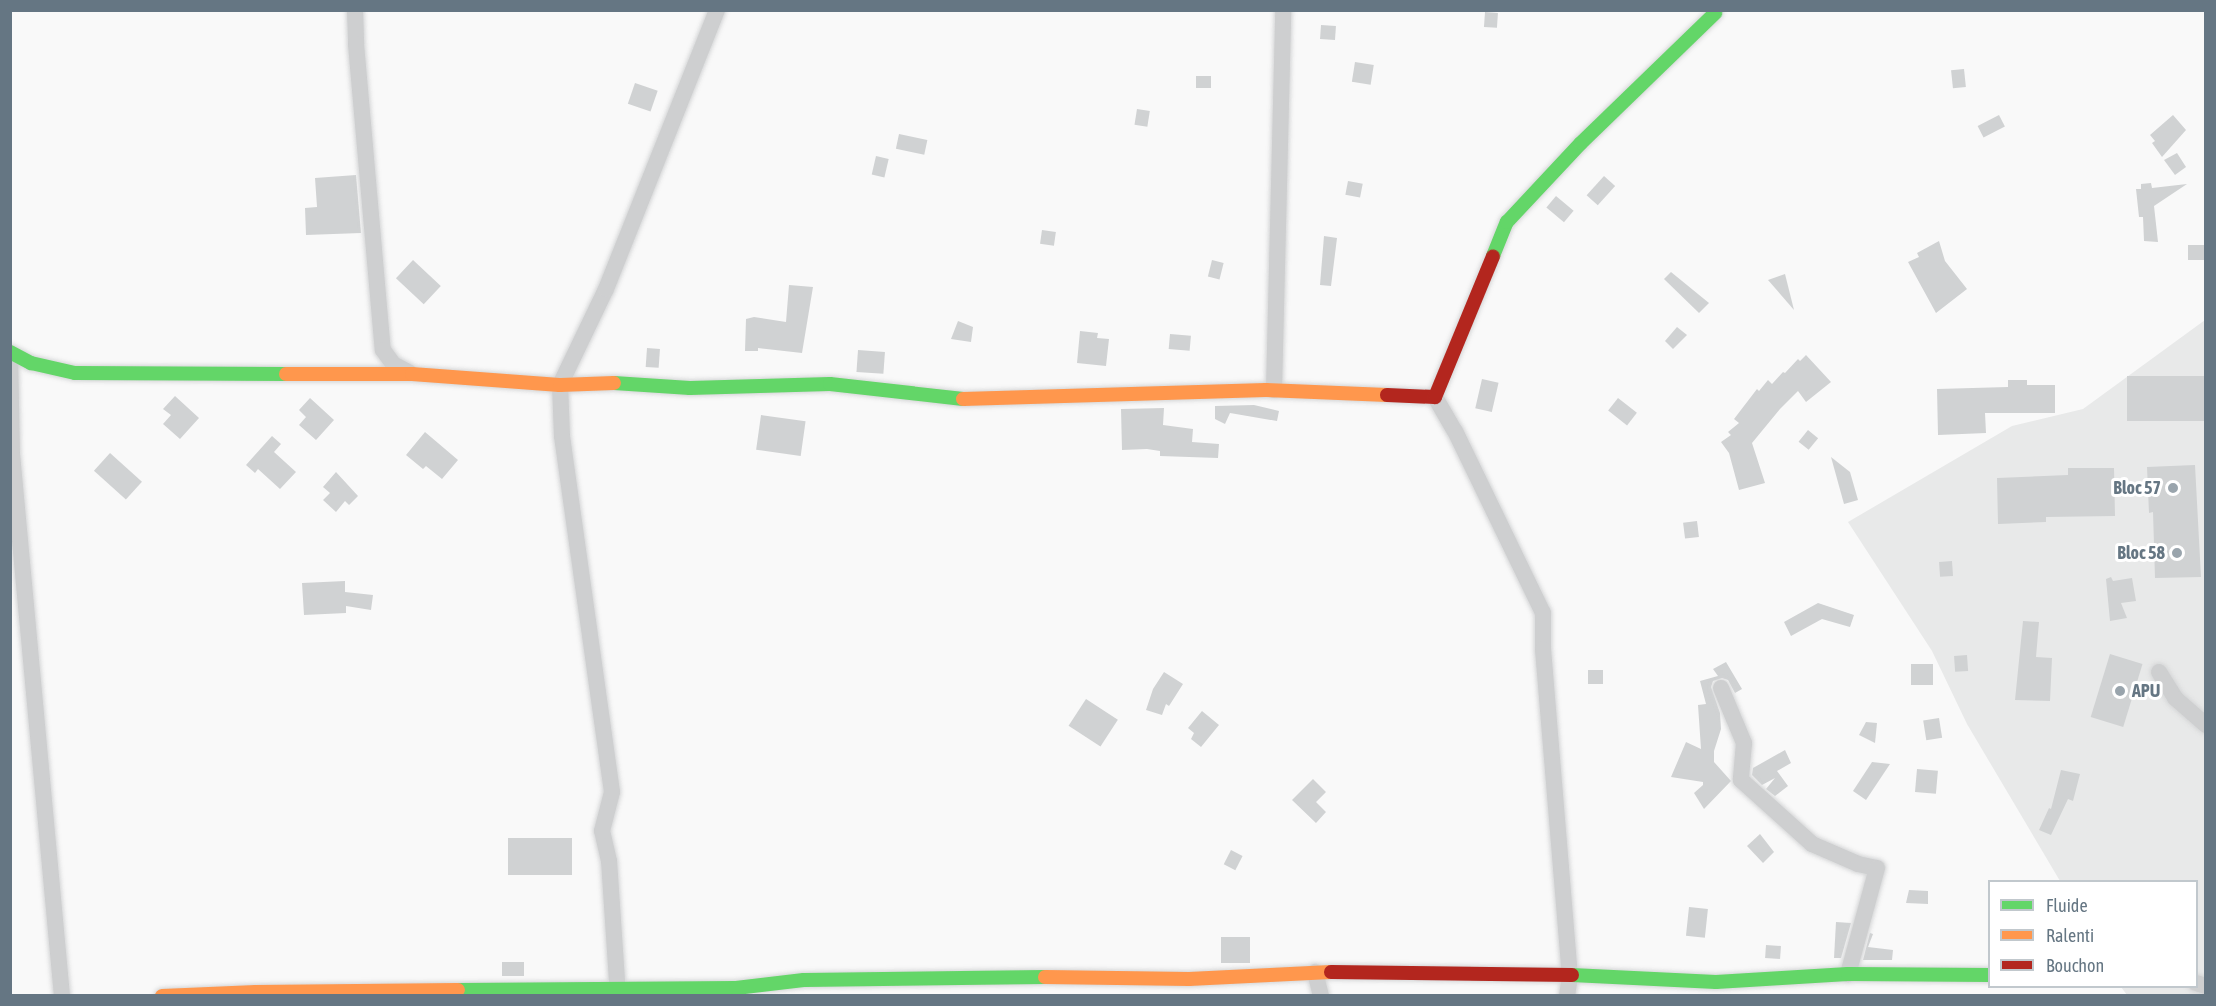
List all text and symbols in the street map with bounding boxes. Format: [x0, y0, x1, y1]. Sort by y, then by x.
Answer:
place label: Bloc 57 [2113, 477, 2161, 499]
marker: Bloc 57 [2166, 481, 2180, 495]
place label: Bloc 58 [2117, 542, 2165, 564]
marker: Bloc 58 [2170, 546, 2184, 560]
place label: APU [2132, 680, 2160, 702]
marker: APU [2113, 684, 2127, 698]
legend [1988, 880, 2198, 988]
text: Fluide [2046, 895, 2088, 916]
text: Ralenti [2046, 925, 2094, 946]
text: Bouchon [2046, 955, 2104, 976]

